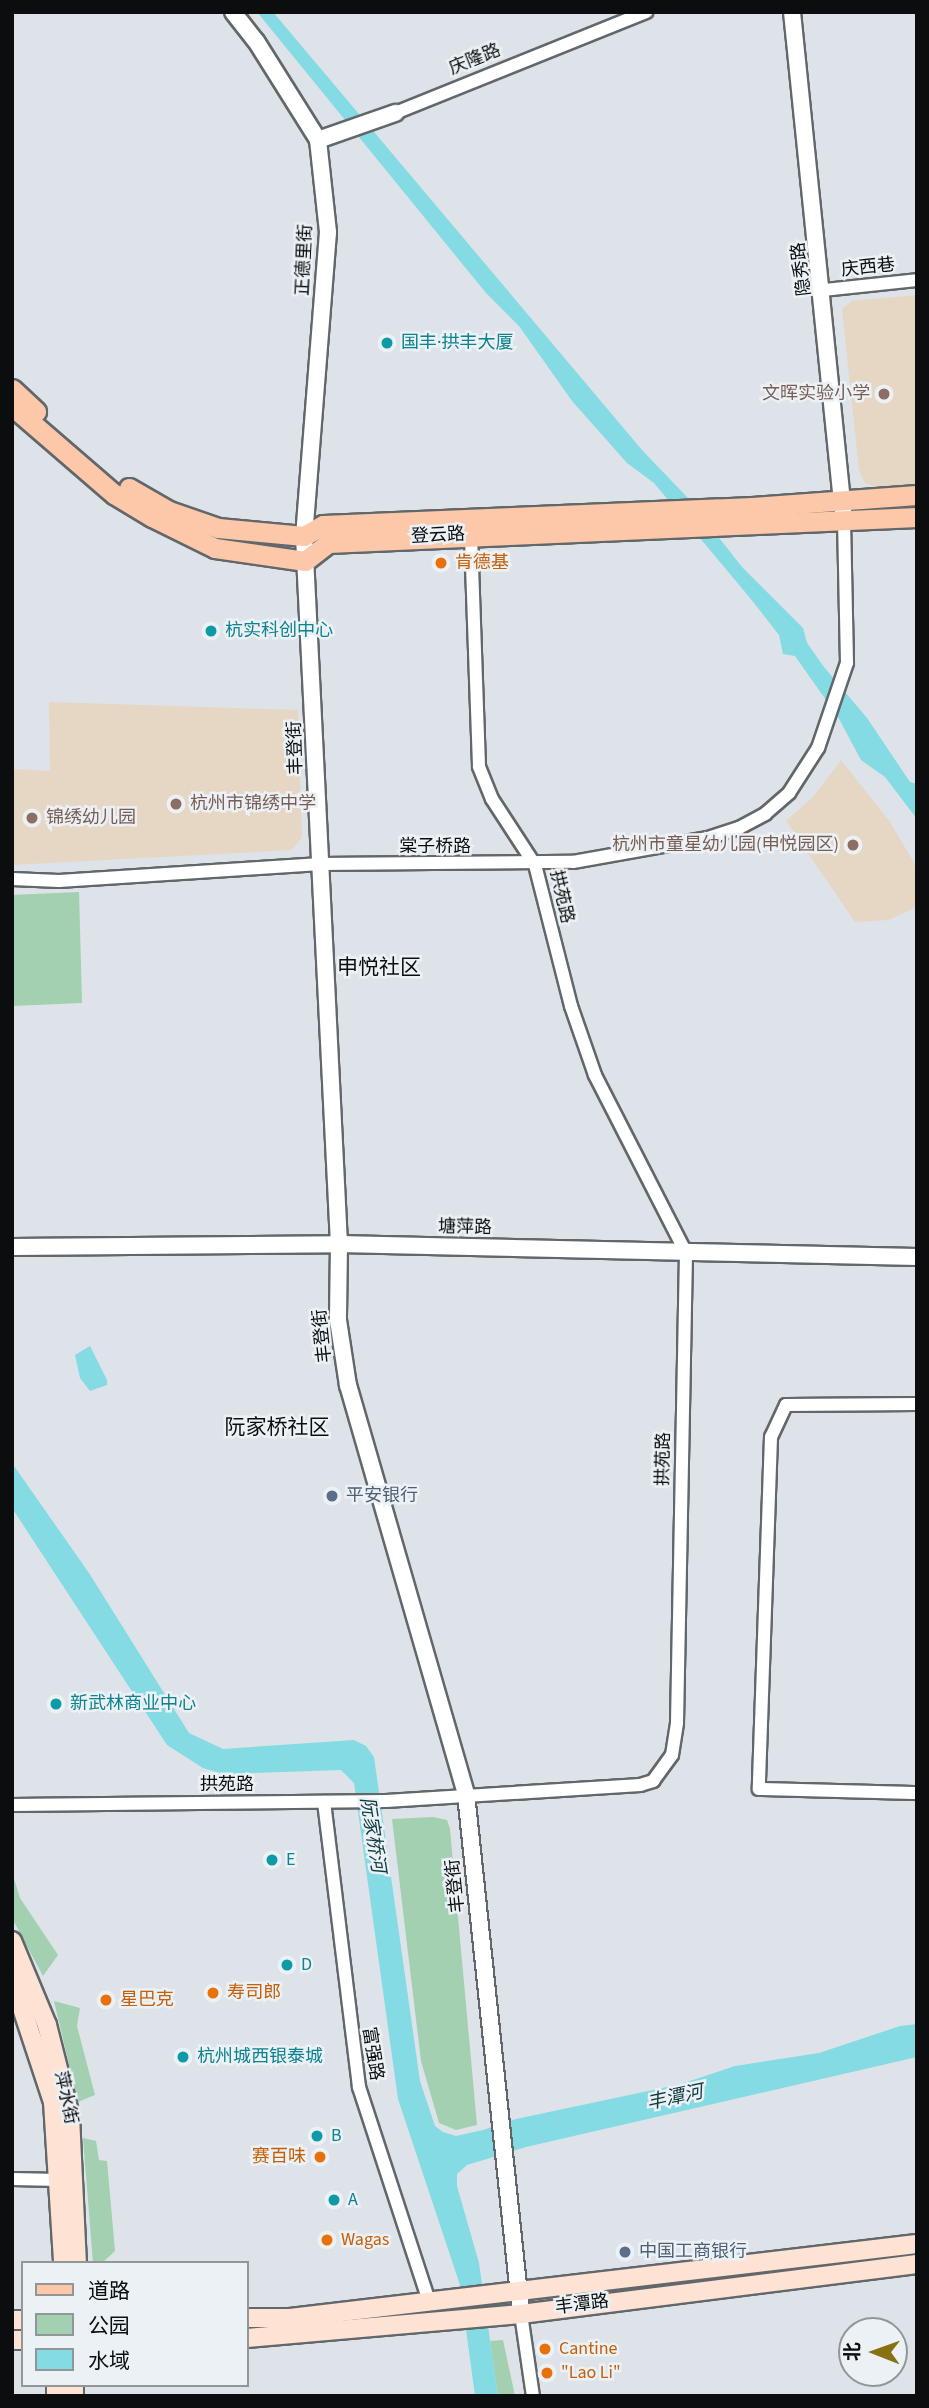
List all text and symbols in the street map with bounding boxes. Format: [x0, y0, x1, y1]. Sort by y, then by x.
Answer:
street label: 庆隆路 [446, 40, 504, 80]
street label: 正德里街 [292, 223, 318, 297]
street label: 隐秀路 [788, 241, 816, 297]
street label: 庆西巷 [840, 254, 896, 282]
place label: 国丰·拱丰大厦 [401, 332, 513, 354]
marker: 国丰·拱丰大厦 [379, 335, 395, 351]
place label: 文晖实验小学 [762, 383, 870, 405]
marker: 文晖实验小学 [876, 386, 892, 402]
street label: 登云路 [410, 524, 466, 548]
place label: 肯德基 [455, 552, 509, 574]
marker: 肯德基 [433, 555, 449, 571]
place label: 杭实科创中心 [225, 620, 333, 642]
marker: 杭实科创中心 [203, 623, 219, 639]
street label: 丰登街 [284, 721, 308, 775]
place label: 杭州市锦绣中学 [190, 793, 316, 815]
marker: 杭州市锦绣中学 [168, 796, 184, 812]
place label: 锦绣幼儿园 [46, 807, 136, 829]
marker: 锦绣幼儿园 [24, 810, 40, 826]
place label: 杭州市童星幼儿园(申悦园区) [612, 834, 839, 856]
street label: 棠子桥路 [399, 836, 471, 858]
marker: 杭州市童星幼儿园(申悦园区) [845, 837, 861, 853]
street label: 拱苑路 [544, 868, 578, 926]
district label: 申悦社区 [337, 954, 421, 980]
street label: 塘萍路 [438, 1217, 492, 1239]
street label: 丰登街 [309, 1308, 337, 1364]
district label: 阮家桥社区 [225, 1414, 329, 1440]
street label: 拱苑路 [653, 1432, 675, 1486]
place label: 平安银行 [346, 1485, 418, 1507]
marker: 平安银行 [324, 1488, 340, 1504]
place label: 新武林商业中心 [70, 1693, 196, 1715]
marker: 新武林商业中心 [48, 1696, 64, 1712]
street label: 拱苑路 [200, 1774, 254, 1796]
water label: 阮家桥河 [355, 1796, 389, 1874]
place label: E [286, 1849, 295, 1871]
marker: E [264, 1852, 280, 1868]
street label: 丰登街 [442, 1858, 470, 1914]
place label: D [301, 1954, 312, 1976]
marker: D [279, 1957, 295, 1973]
place label: 寿司郎 [227, 1982, 281, 2004]
marker: 寿司郎 [205, 1985, 221, 2001]
place label: 星巴克 [120, 1989, 174, 2011]
marker: 星巴克 [98, 1992, 114, 2008]
street label: 富强路 [357, 2026, 387, 2082]
place label: 杭州城西银泰城 [197, 2046, 323, 2068]
marker: 杭州城西银泰城 [175, 2049, 191, 2065]
street label: 萍水街 [49, 2069, 81, 2127]
water label: 丰潭河 [645, 2081, 705, 2115]
place label: B [331, 2125, 342, 2147]
marker: B [309, 2128, 325, 2144]
place label: 赛百味 [252, 2146, 306, 2168]
marker: 赛百味 [312, 2149, 328, 2165]
place label: A [348, 2189, 358, 2211]
marker: A [326, 2192, 342, 2208]
place label: Wagas [341, 2229, 389, 2251]
marker: Wagas [319, 2232, 335, 2248]
place label: 中国工商银行 [639, 2241, 747, 2263]
marker: 中国工商银行 [617, 2244, 633, 2260]
legend [21, 2261, 248, 2387]
text: 道路 [88, 2276, 130, 2306]
street label: 丰潭路 [554, 2291, 610, 2319]
text: 公园 [88, 2311, 130, 2341]
north arrow [838, 2317, 908, 2387]
place label: Cantine [559, 2338, 617, 2360]
marker: Cantine [537, 2341, 553, 2357]
text: 北 [840, 2342, 867, 2361]
text: 水域 [88, 2346, 130, 2376]
place label: "Lao Li" [561, 2362, 621, 2384]
marker: "Lao Li" [539, 2365, 555, 2381]

